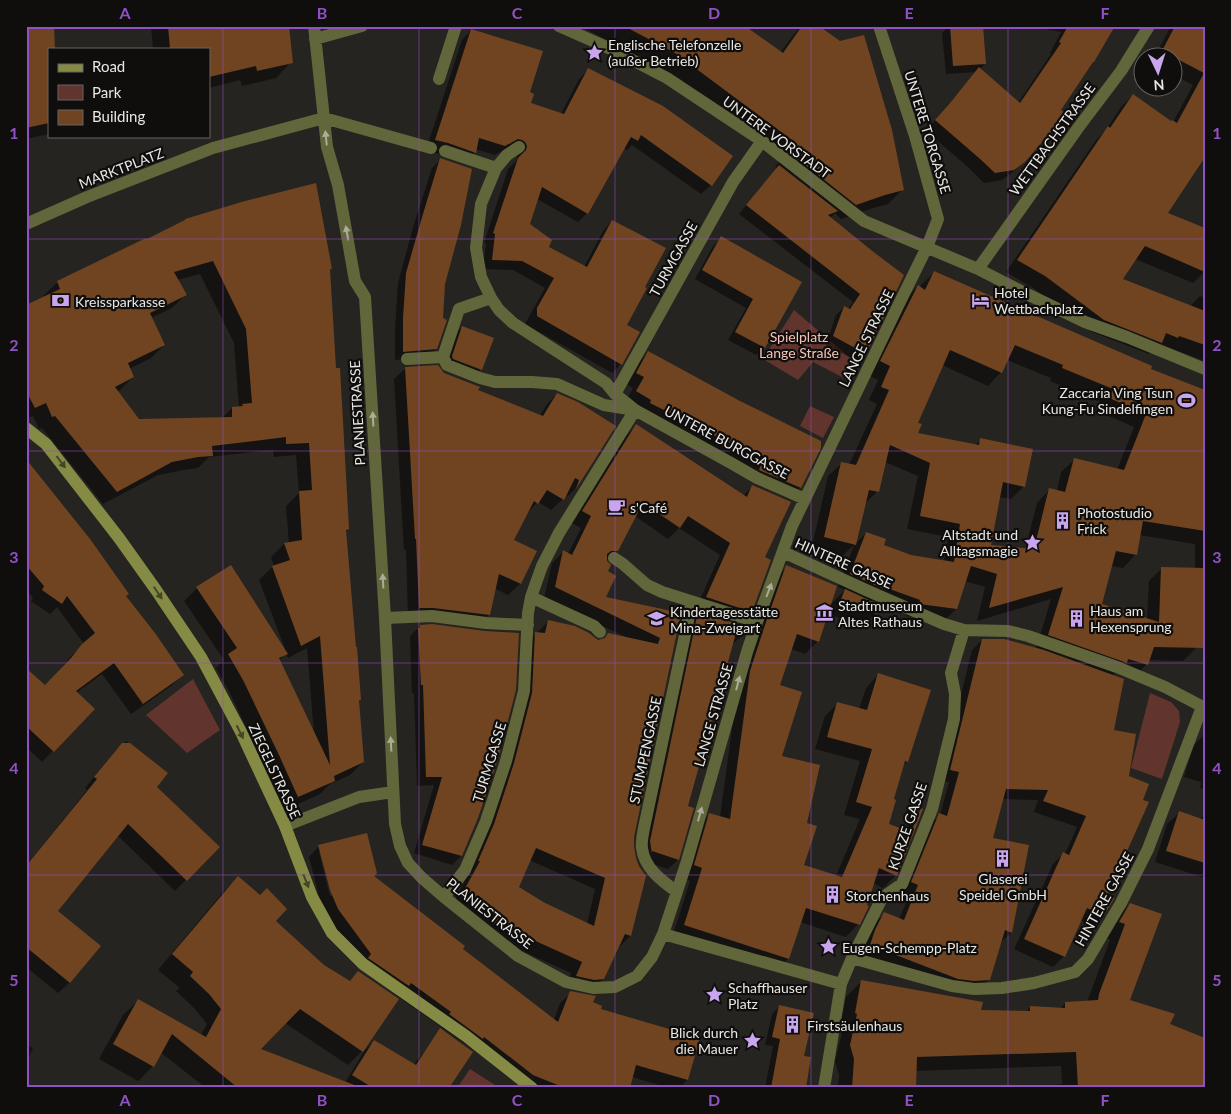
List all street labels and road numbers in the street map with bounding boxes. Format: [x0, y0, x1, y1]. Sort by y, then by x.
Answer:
street label: UNTERE TORGASSE [901, 68, 955, 196]
street label: WETTBACHSTRASSE [1006, 80, 1098, 198]
street label: UNTERE VORSTADT [720, 92, 835, 182]
street label: MARKTPLATZ [76, 144, 166, 192]
street label: TURMGASSE [645, 218, 701, 300]
street label: LANGE STRASSE [835, 286, 897, 390]
street label: PLANIESTRASSE [346, 360, 368, 466]
street label: UNTERE BURGGASSE [662, 402, 792, 482]
street label: HINTERE GASSE [793, 534, 895, 592]
street label: LANGE STRASSE [690, 661, 736, 769]
street label: STUMPENGASSE [625, 695, 665, 805]
street label: TURMGASSE [469, 720, 509, 804]
street label: ZIEGELSTRASSE [246, 721, 304, 821]
street label: KURZE GASSE [884, 780, 930, 872]
street label: HINTERE GASSE [1071, 849, 1137, 949]
street label: PLANIESTRASSE [443, 874, 537, 952]

